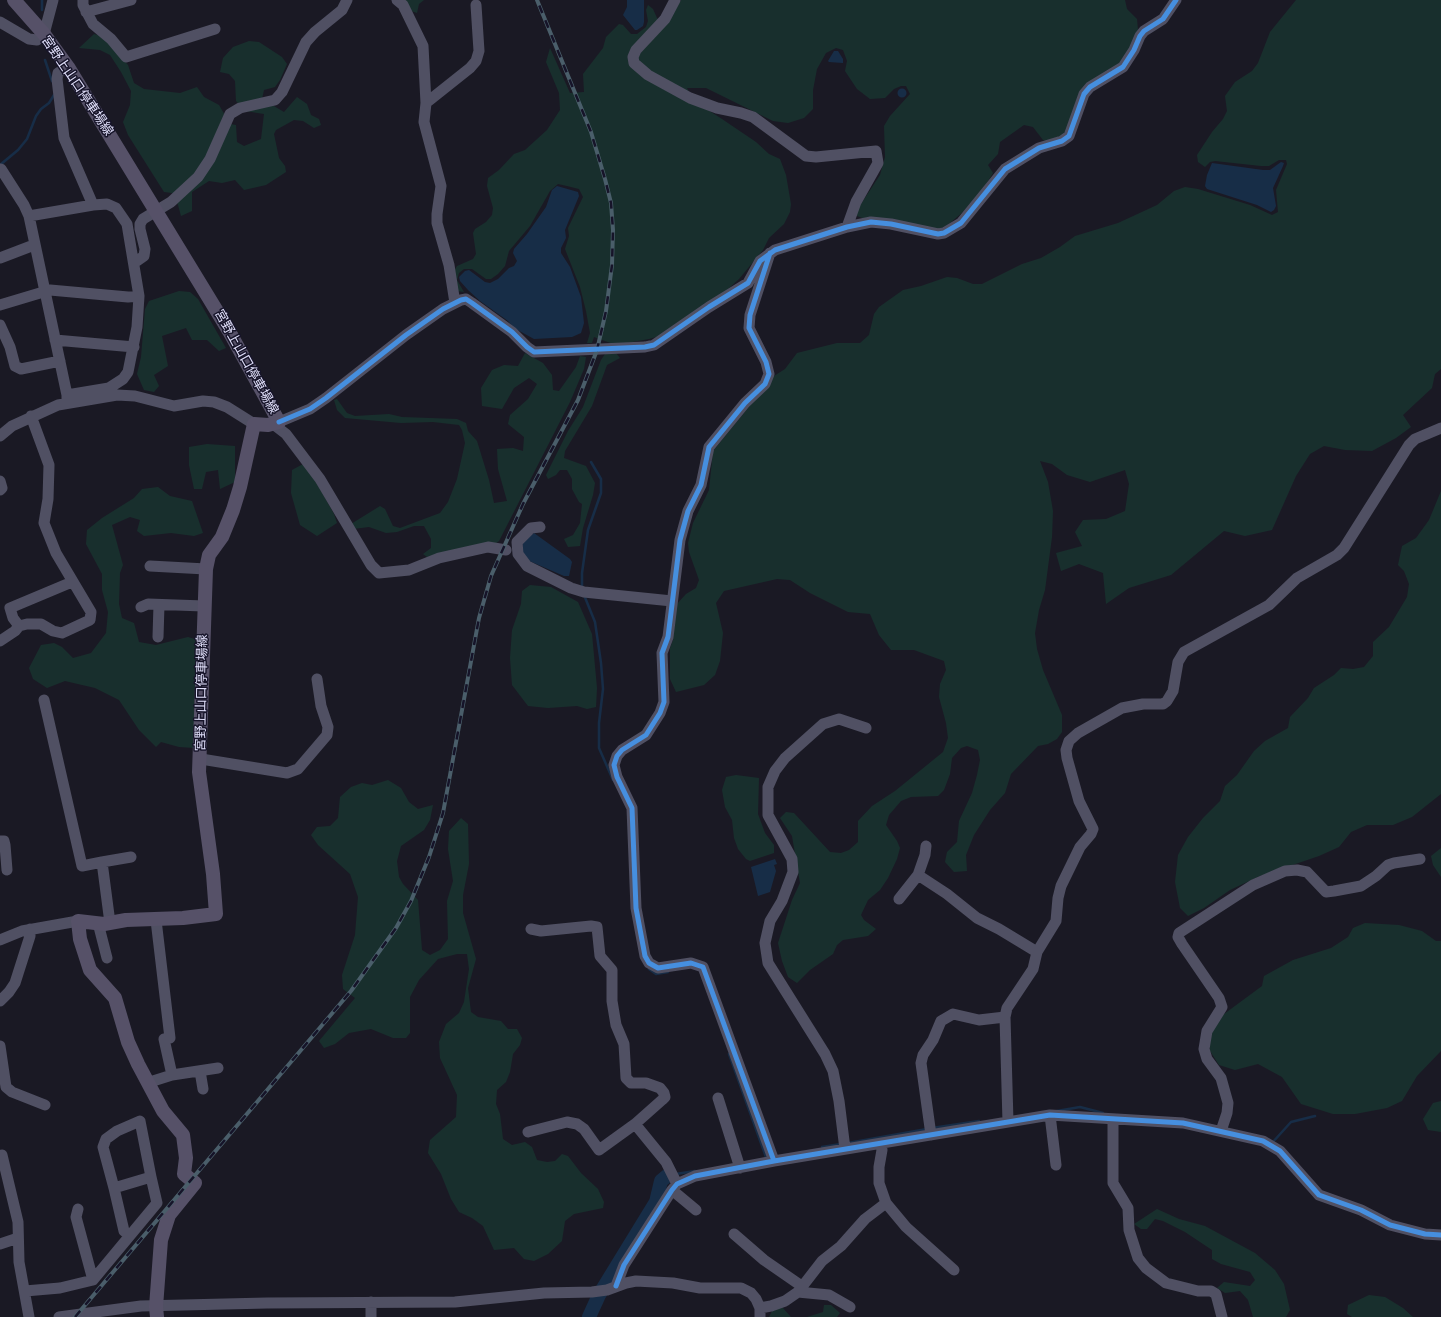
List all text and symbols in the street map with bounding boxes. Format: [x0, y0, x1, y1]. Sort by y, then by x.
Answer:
street label: 宮野上山口停車場線 [38, 33, 116, 139]
street label: 宮野上山口停車場線 [211, 307, 281, 417]
street label: 宮野上山口停車場線 [193, 634, 211, 752]

